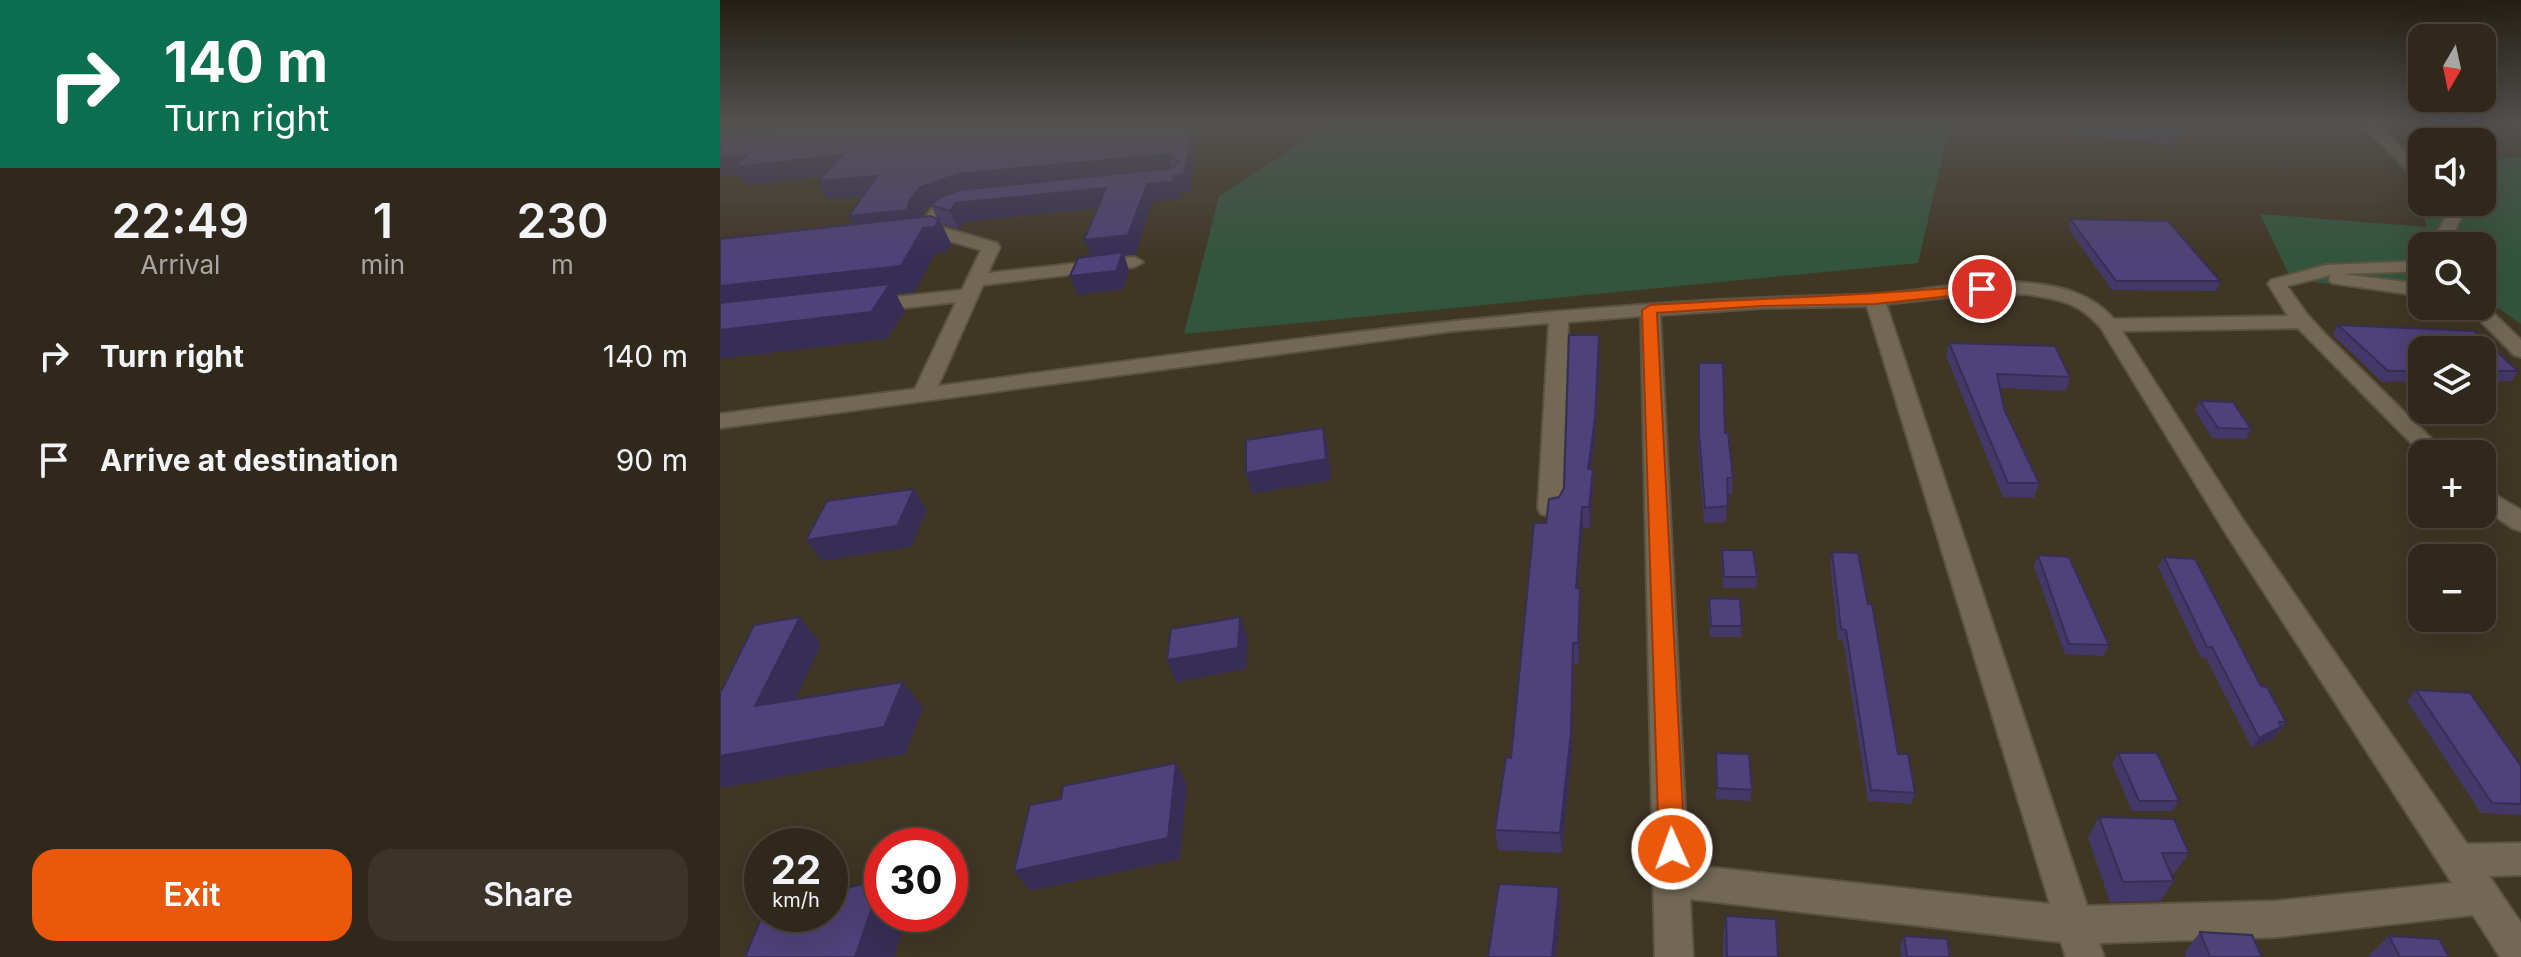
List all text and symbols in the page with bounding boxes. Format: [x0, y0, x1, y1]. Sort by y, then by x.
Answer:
north arrow [2408, 24, 2496, 112]
map controls [2408, 24, 2496, 632]
text: 140 m [164, 28, 328, 96]
icon: right [32, 32, 136, 136]
text: Turn right [164, 96, 329, 140]
button: sound [2408, 128, 2496, 216]
text: 22:49 [111, 191, 249, 250]
text: 1 [373, 191, 393, 250]
text: 230 [516, 191, 609, 250]
button: search [2408, 232, 2496, 320]
text: Arrival [140, 249, 220, 280]
text: min [361, 249, 405, 280]
text: m [551, 249, 574, 280]
pin [1948, 255, 2016, 323]
icon: arrive [1960, 267, 2004, 311]
icon: right [32, 334, 76, 378]
button: layers [2408, 336, 2496, 424]
text: Turn right [100, 338, 244, 374]
text: 140 m [603, 338, 688, 374]
icon: arrive [32, 438, 76, 482]
button: + [2408, 440, 2496, 528]
text: Arrive at destination [100, 442, 398, 478]
text: 90 m [616, 442, 688, 478]
button: − [2408, 544, 2496, 632]
position arrow [1630, 807, 1714, 891]
speed limit sign: 30 [864, 828, 968, 932]
text: 22 [771, 845, 821, 894]
button: Exit [32, 849, 352, 941]
button: Share [368, 849, 688, 941]
text: km/h [772, 888, 820, 912]

